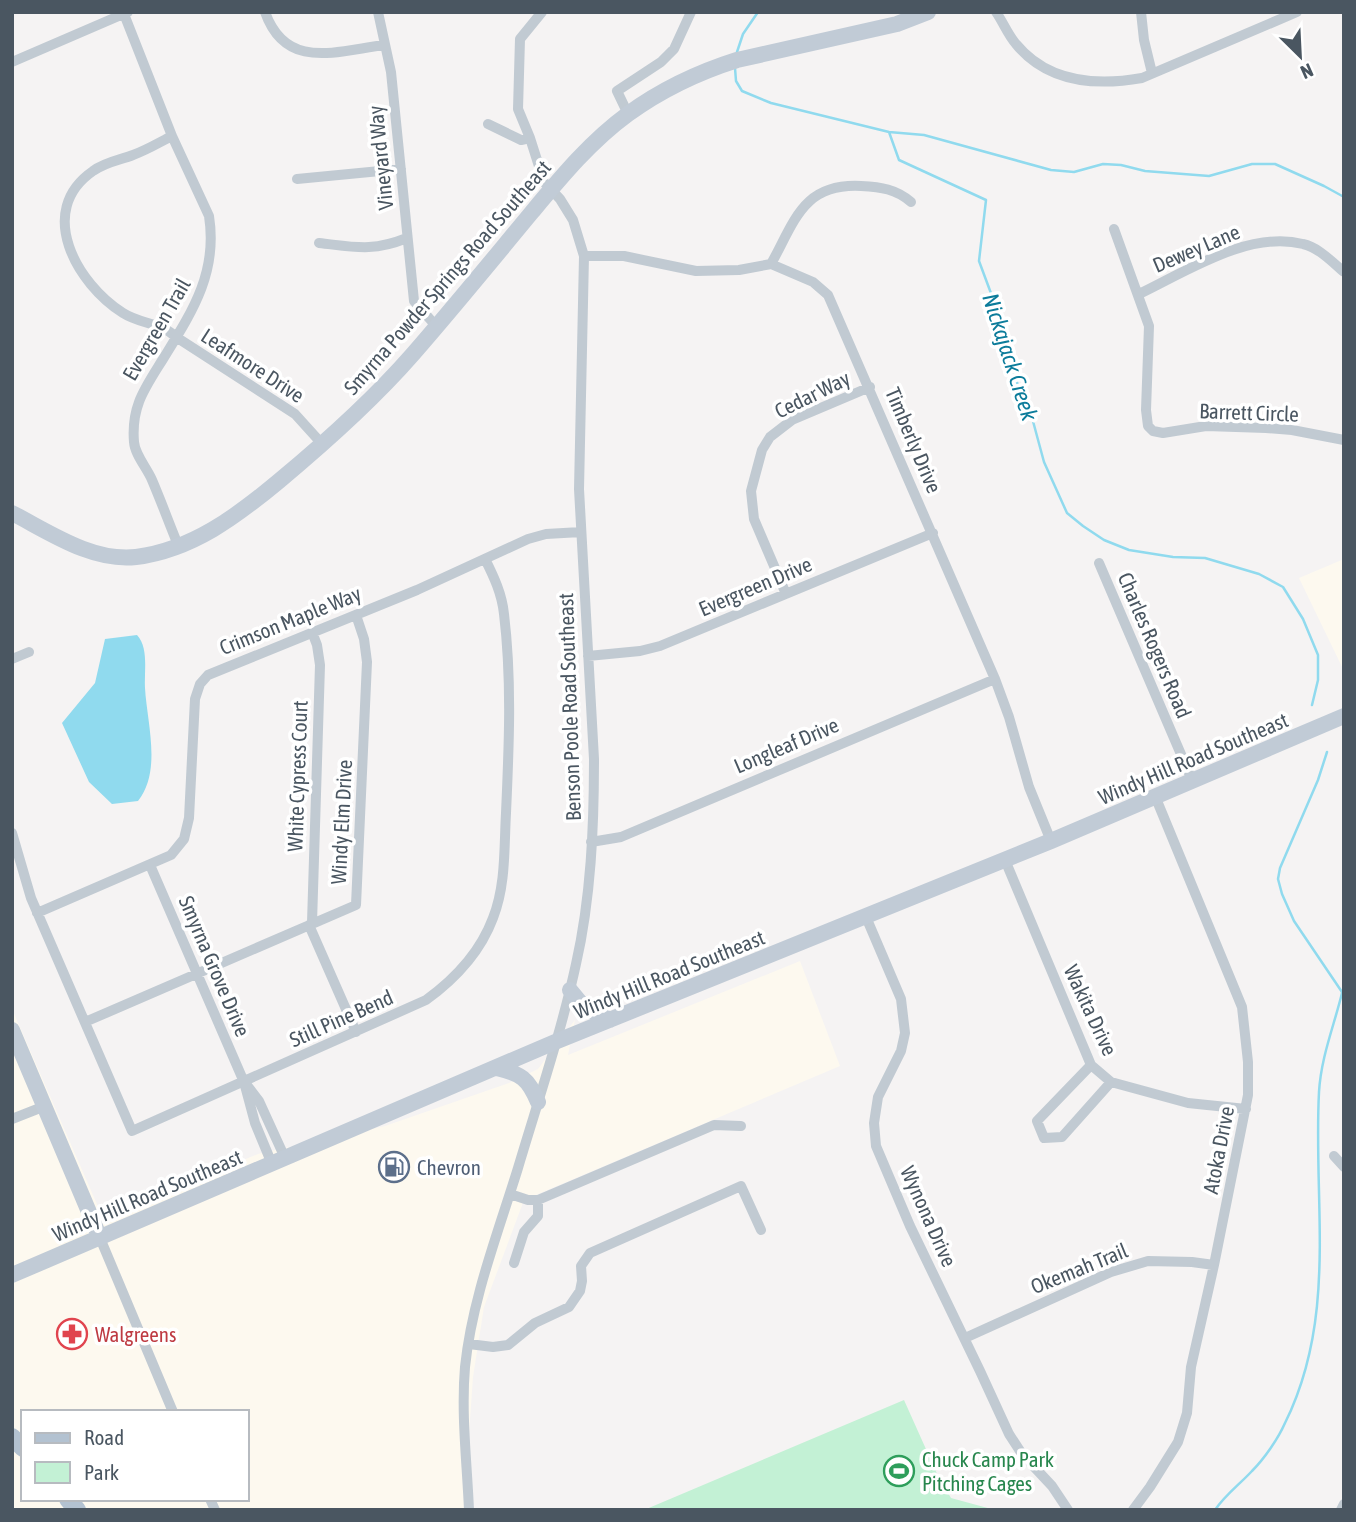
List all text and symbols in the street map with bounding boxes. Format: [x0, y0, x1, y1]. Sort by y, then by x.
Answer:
north arrow [1265, 21, 1335, 91]
text: N [1297, 59, 1317, 84]
street label: Vineyard Way [363, 104, 397, 211]
street label: Smyrna Powder Springs Road Southeast [339, 155, 555, 399]
street label: Dewey Lane [1149, 219, 1243, 277]
street label: Evergreen Trail [117, 273, 195, 384]
water label: Nickajack Creek [977, 290, 1043, 425]
street label: Leafmore Drive [197, 323, 309, 407]
street label: Cedar Way [770, 365, 854, 422]
street label: Timberly Drive [881, 384, 947, 496]
street label: Barrett Circle [1199, 398, 1299, 426]
street label: Evergreen Drive [695, 551, 815, 621]
street label: Charles Rogers Road [1114, 569, 1196, 721]
street label: Crimson Maple Way [216, 581, 365, 659]
street label: Benson Poole Road Southeast [553, 592, 585, 822]
street label: White Cypress Court [282, 700, 312, 852]
street label: Windy Hill Road Southeast [1095, 707, 1291, 809]
street label: Longleaf Drive [730, 712, 842, 778]
street label: Windy Elm Drive [326, 759, 356, 885]
street label: Smyrna Grove Drive [175, 892, 255, 1040]
street label: Windy Hill Road Southeast [570, 925, 768, 1023]
street label: Wakita Drive [1060, 961, 1122, 1059]
street label: Still Pine Bend [286, 985, 396, 1051]
street label: Atoka Drive [1198, 1104, 1238, 1196]
street label: Windy Hill Road Southeast [49, 1144, 245, 1246]
fuel station icon: Chevron [377, 1150, 411, 1184]
place label: Chevron [417, 1155, 481, 1179]
street label: Wynona Drive [896, 1162, 962, 1270]
street label: Okemah Trail [1027, 1238, 1131, 1298]
pharmacy icon: Walgreens [55, 1317, 89, 1351]
place label: Walgreens [95, 1322, 176, 1346]
legend [21, 1410, 248, 1501]
text: Road [84, 1425, 124, 1449]
place label: Chuck Camp Park Pitching Cages [922, 1447, 1054, 1495]
sports icon: Chuck Camp Park Pitching Cages [882, 1454, 916, 1488]
text: Park [84, 1460, 119, 1484]

